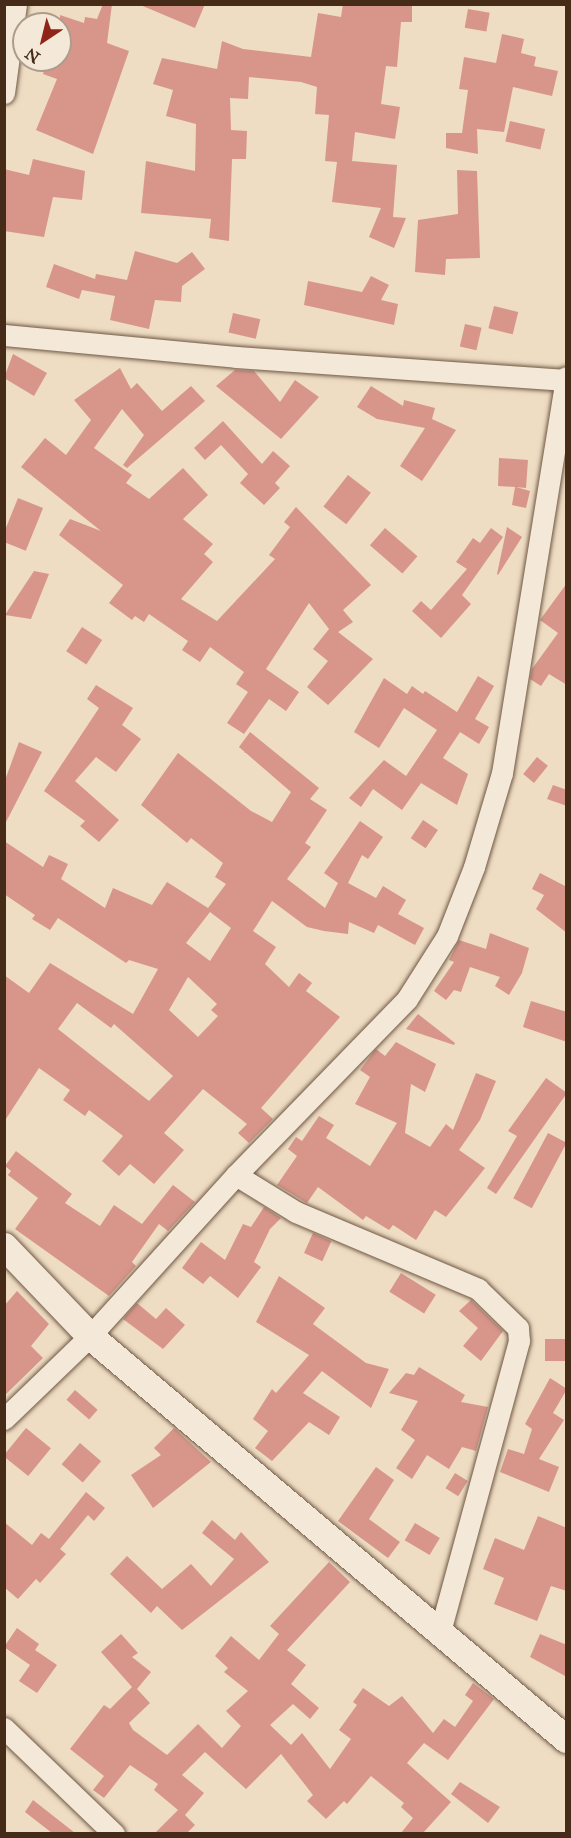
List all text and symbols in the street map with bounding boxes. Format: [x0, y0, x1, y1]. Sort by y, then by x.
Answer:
north arrow [12, 12, 72, 72]
text: N [22, 44, 44, 67]

